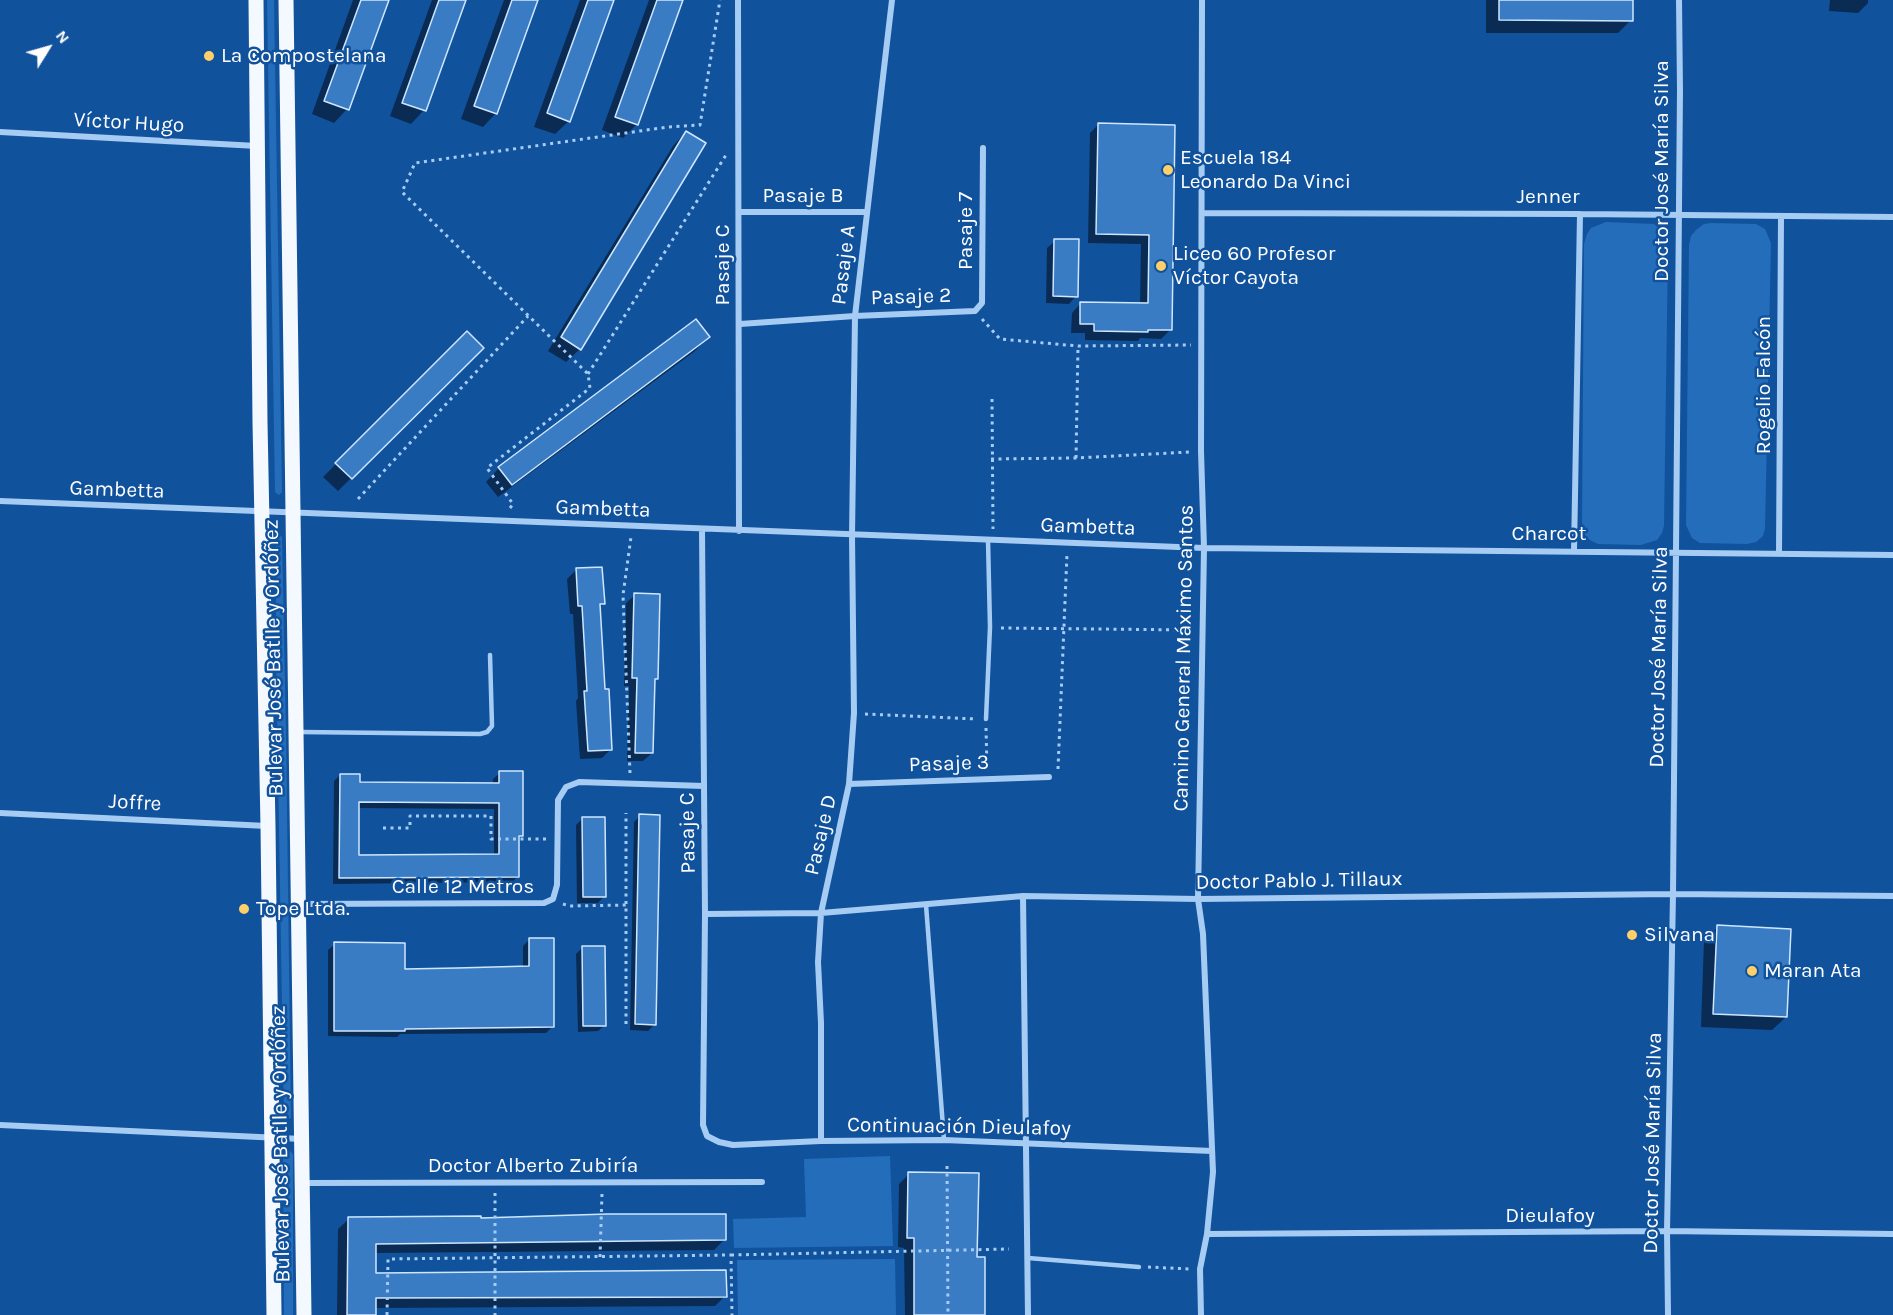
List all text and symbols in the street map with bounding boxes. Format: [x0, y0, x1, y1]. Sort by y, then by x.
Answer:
north arrow [18, 18, 78, 78]
text: N [52, 27, 74, 47]
place label: La Compostelana [221, 43, 387, 69]
marker: La Compostelana [202, 49, 216, 63]
street label: Doctor José María Silva [1649, 60, 1675, 282]
street label: Víctor Hugo [73, 108, 185, 138]
place label: Escuela 184 Leonardo Da Vinci [1180, 145, 1351, 195]
marker: Escuela 184 Leonardo Da Vinci [1161, 163, 1175, 177]
street label: Pasaje B [762, 183, 844, 209]
street label: Jenner [1517, 184, 1579, 210]
street label: Pasaje 7 [953, 192, 979, 270]
street label: Pasaje C [710, 224, 736, 306]
street label: Pasaje A [827, 224, 861, 306]
place label: Liceo 60 Profesor Víctor Cayota [1173, 241, 1335, 291]
marker: Liceo 60 Profesor Víctor Cayota [1154, 259, 1168, 273]
street label: Pasaje 2 [870, 283, 952, 311]
street label: Rogelio Falcón [1751, 316, 1777, 454]
street label: Gambetta [69, 476, 165, 504]
street label: Gambetta [555, 495, 651, 523]
street label: Camino General Máximo Santos [1169, 504, 1199, 812]
street label: Gambetta [1040, 513, 1136, 541]
street label: Bulevar José Batlle y Ordóñez [259, 519, 289, 797]
street label: Charcot [1512, 521, 1586, 547]
street label: Doctor José María Silva [1644, 546, 1674, 768]
street label: Pasaje 3 [908, 750, 990, 778]
street label: Joffre [108, 789, 162, 817]
street label: Pasaje C [675, 792, 701, 874]
street label: Pasaje D [800, 792, 842, 878]
street label: Doctor Pablo J. Tillaux [1195, 867, 1403, 895]
street label: Calle 12 Metros [392, 874, 534, 900]
place label: Tope Ltda. [256, 896, 350, 922]
marker: Tope Ltda. [237, 902, 251, 916]
place label: Silvana [1644, 922, 1715, 948]
marker: Silvana [1625, 928, 1639, 942]
place label: Maran Ata [1764, 958, 1862, 984]
marker: Maran Ata [1745, 964, 1759, 978]
street label: Bulevar José Batlle y Ordóñez [266, 1005, 296, 1283]
street label: Doctor José María Silva [1638, 1032, 1668, 1254]
street label: Continuación Dieulafoy [847, 1112, 1071, 1142]
street label: Doctor Alberto Zubiría [428, 1153, 638, 1179]
street label: Dieulafoy [1505, 1203, 1595, 1229]

